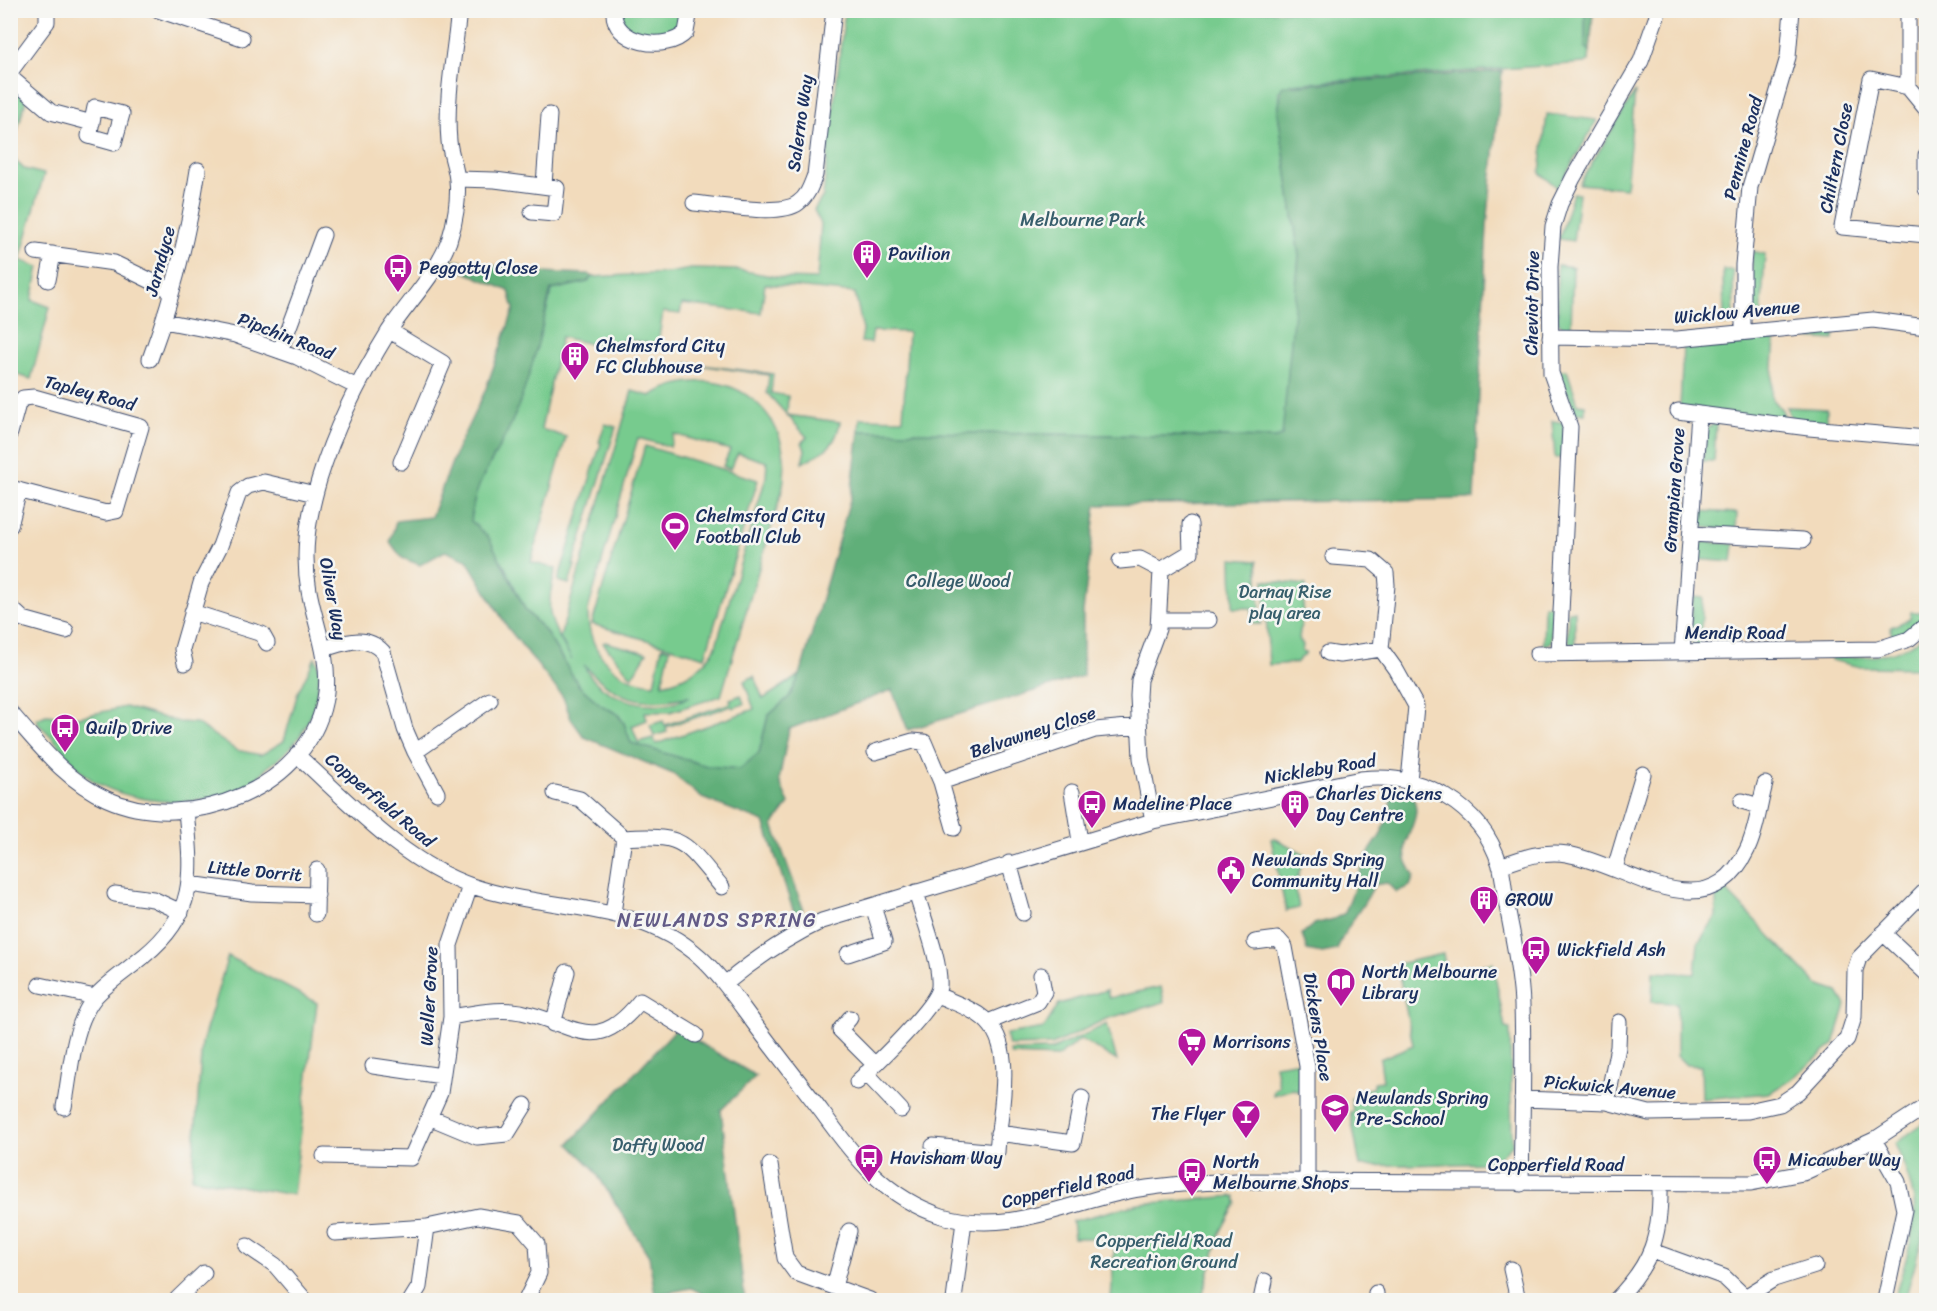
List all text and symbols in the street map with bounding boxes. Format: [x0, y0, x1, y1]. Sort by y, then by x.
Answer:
street label: Salerno Way [777, 72, 823, 174]
street label: Pennine Road [1714, 91, 1773, 203]
street label: Chiltern Close [1810, 100, 1862, 216]
park label: Melbourne Park [1020, 204, 1146, 236]
street label: Jarndyce [135, 222, 185, 301]
building icon: Pavilion [851, 238, 883, 280]
place label: Pavilion [888, 238, 951, 270]
street label: Cheviot Drive [1515, 250, 1549, 356]
bus stop icon: Peggotty Close [382, 252, 414, 294]
place label: Peggotty Close [419, 252, 538, 284]
street label: Wicklow Avenue [1673, 291, 1801, 333]
street label: Pipchin Road [233, 303, 341, 370]
place label: Chelmsford City FC Clubhouse [596, 330, 726, 383]
building icon: Chelmsford City FC Clubhouse [559, 340, 591, 382]
street label: Tapley Road [41, 365, 141, 421]
street label: Grampian Grove [1654, 427, 1694, 553]
place label: Chelmsford City Football Club [696, 500, 826, 553]
sports icon: Chelmsford City Football Club [659, 510, 691, 552]
street label: Oliver Way [310, 555, 356, 644]
park label: College Wood [906, 565, 1011, 597]
park label: Darnay Rise play area [1238, 576, 1332, 629]
street label: Mendip Road [1685, 617, 1787, 649]
street label: Belvawney Close [966, 697, 1100, 767]
bus stop icon: Quilp Drive [49, 712, 81, 754]
place label: Quilp Drive [86, 712, 172, 744]
street label: Copperfield Road [318, 744, 443, 857]
street label: Nickleby Road [1262, 744, 1380, 794]
place label: Charles Dickens Day Centre [1316, 778, 1443, 831]
bus stop icon: Madeline Place [1076, 788, 1108, 830]
place label: Madeline Place [1113, 788, 1232, 820]
building icon: Charles Dickens Day Centre [1279, 788, 1311, 830]
place label: Newlands Spring Community Hall [1252, 844, 1385, 897]
street label: Little Dorrit [207, 851, 304, 891]
public building icon: Newlands Spring Community Hall [1215, 854, 1247, 896]
building icon: GROW [1468, 884, 1500, 926]
place label: GROW [1505, 884, 1554, 916]
district label: NEWLANDS SPRING [617, 903, 817, 938]
bus stop icon: Wickfield Ash [1520, 934, 1552, 976]
place label: Wickfield Ash [1557, 934, 1666, 966]
street label: Weller Grove [410, 945, 448, 1047]
place label: North Melbourne Library [1362, 956, 1497, 1009]
library icon: North Melbourne Library [1325, 966, 1357, 1008]
street label: Dickens Place [1294, 970, 1342, 1084]
supermarket icon: Morrisons [1176, 1026, 1208, 1068]
place label: Morrisons [1213, 1026, 1292, 1058]
street label: Pickwick Avenue [1543, 1065, 1677, 1109]
place label: Newlands Spring Pre-School [1356, 1082, 1489, 1135]
school or university icon: Newlands Spring Pre-School [1319, 1092, 1351, 1134]
place label: The Flyer [1151, 1098, 1227, 1130]
bar icon: The Flyer [1230, 1098, 1262, 1140]
park label: Daffy Wood [612, 1129, 705, 1161]
bus stop icon: Havisham Way [853, 1142, 885, 1184]
place label: Havisham Way [890, 1142, 1003, 1174]
bus stop icon: Micawber Way [1751, 1144, 1783, 1186]
place label: Micawber Way [1788, 1144, 1901, 1176]
place label: North Melbourne Shops [1213, 1146, 1350, 1199]
street label: Copperfield Road [1488, 1149, 1625, 1181]
street label: Copperfield Road [998, 1156, 1139, 1218]
bus stop icon: North Melbourne Shops [1176, 1156, 1208, 1198]
park label: Copperfield Road Recreation Ground [1091, 1225, 1239, 1278]

